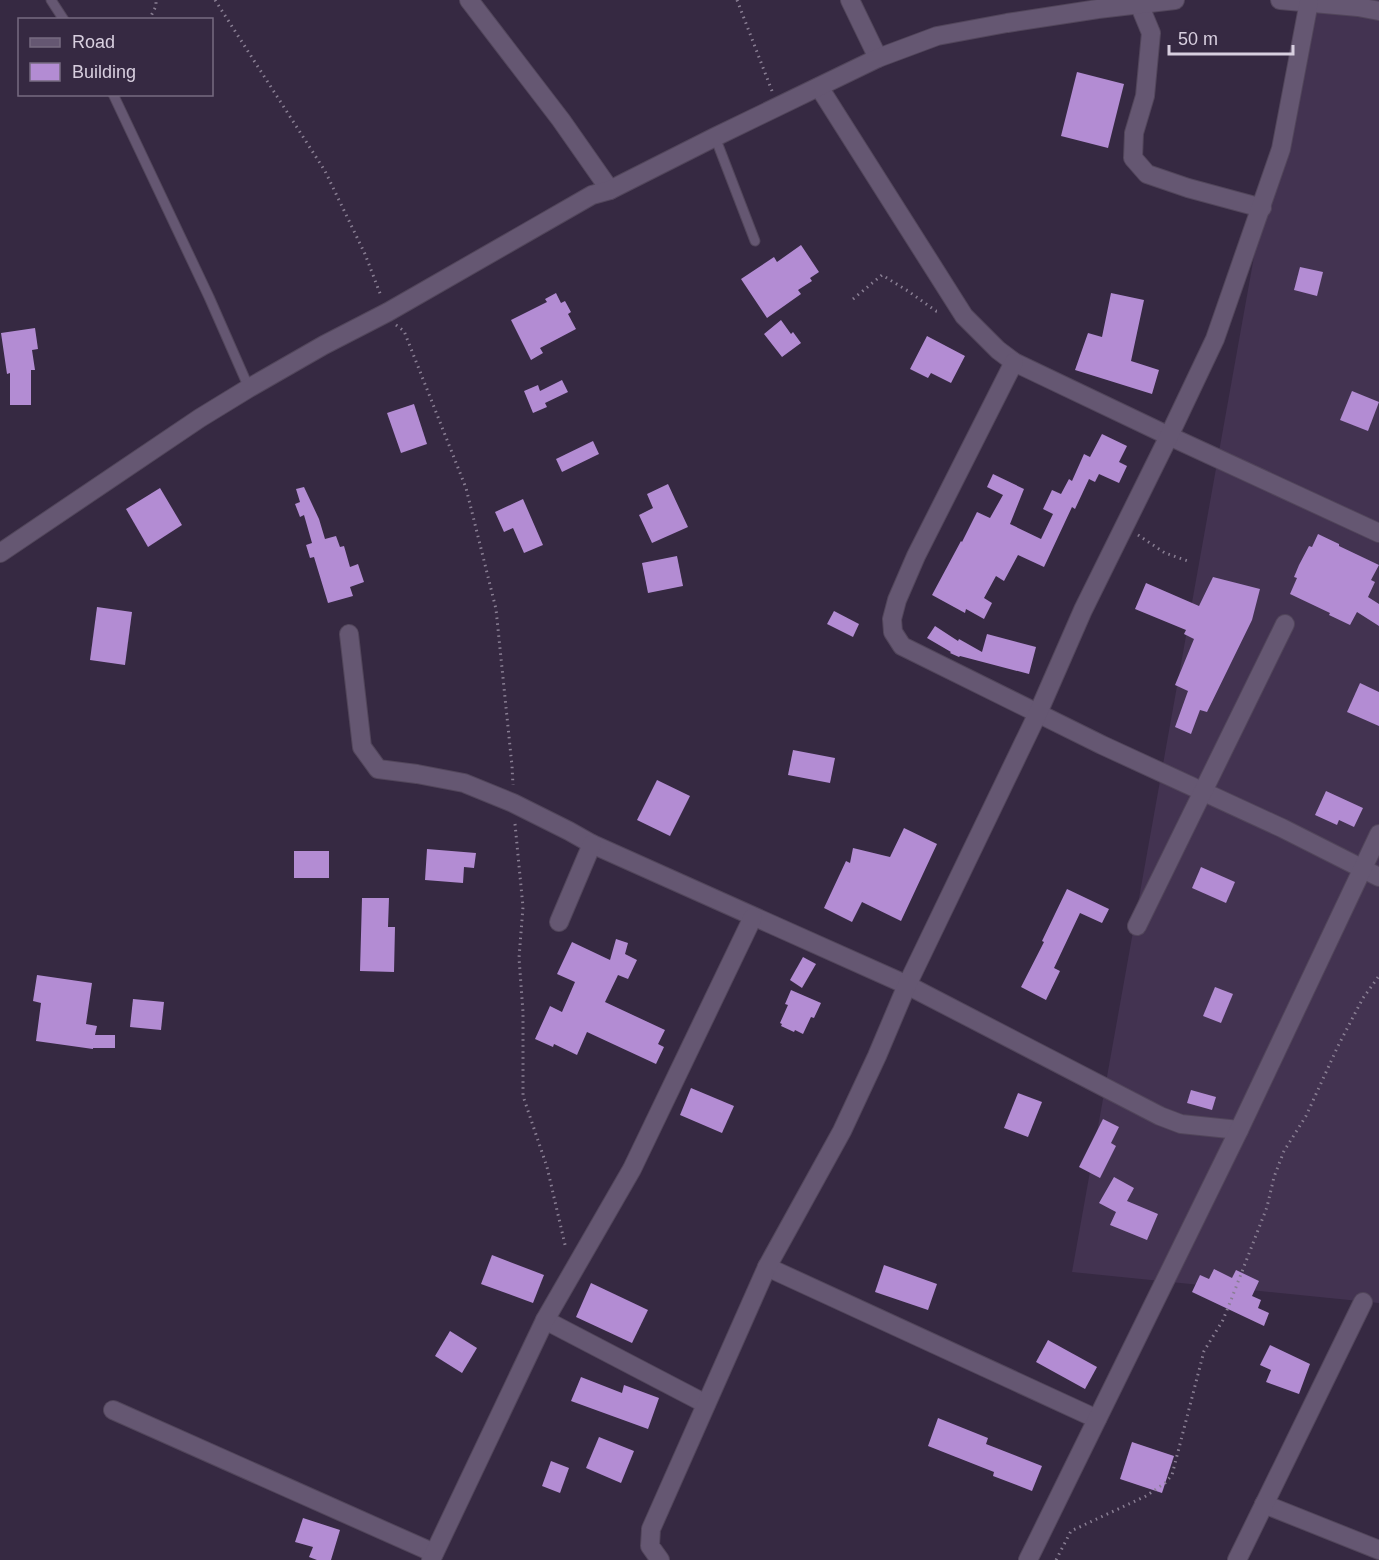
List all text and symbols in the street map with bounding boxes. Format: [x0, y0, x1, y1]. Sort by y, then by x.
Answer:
legend [18, 18, 213, 96]
scale bar [1169, 18, 1294, 56]
text: 50 m [1178, 29, 1218, 49]
text: Road [72, 32, 115, 52]
text: Building [72, 62, 136, 82]

